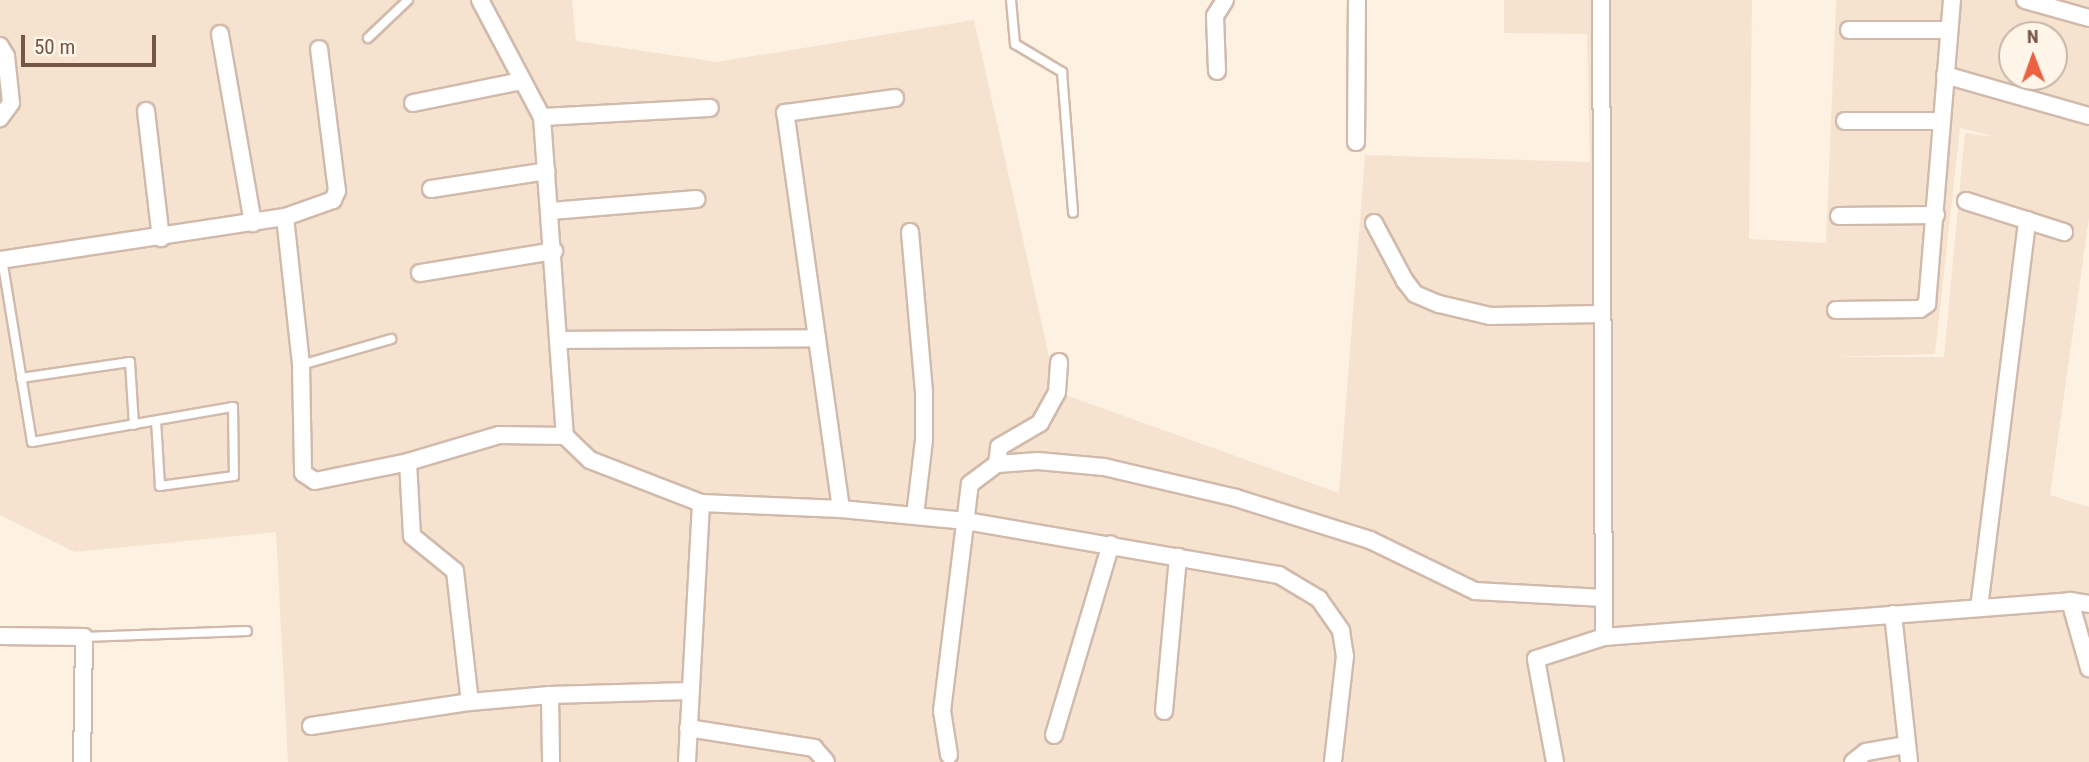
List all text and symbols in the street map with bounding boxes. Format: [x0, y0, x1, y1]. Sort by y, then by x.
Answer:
scale bar [24, 21, 159, 65]
north arrow [1998, 21, 2068, 91]
text: N [2027, 25, 2039, 48]
text: 50 m [34, 35, 75, 59]

